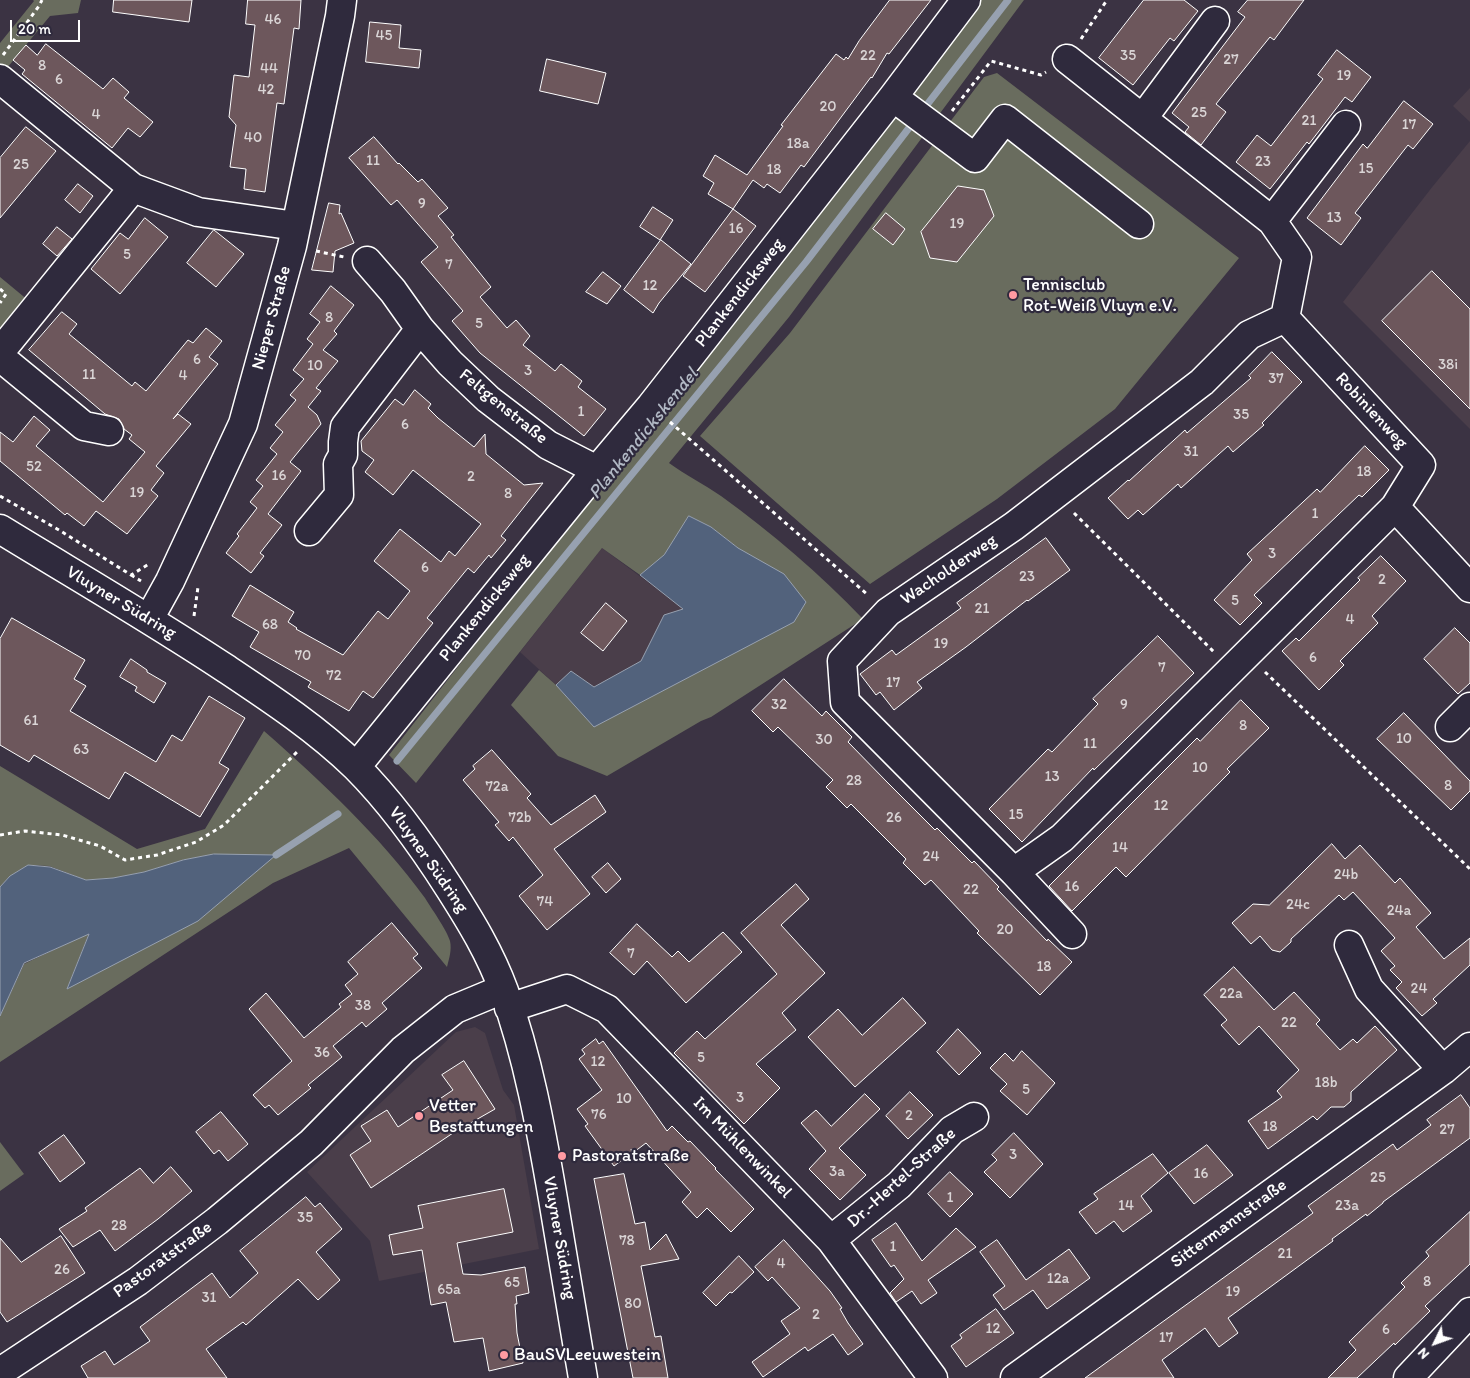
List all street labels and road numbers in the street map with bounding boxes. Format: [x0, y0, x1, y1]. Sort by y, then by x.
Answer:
street label: Plankendicksweg [691, 234, 789, 352]
street label: Nieper Straße [248, 264, 296, 372]
street label: Feltgenstraße [454, 365, 552, 449]
street label: Robinienweg [1330, 368, 1412, 454]
street label: Wacholderweg [897, 530, 1001, 610]
street label: Plankendicksweg [435, 550, 535, 666]
street label: Vluyner Südring [62, 562, 180, 644]
street label: Vluyner Südring [383, 803, 473, 917]
street label: Im Mühlenwinkel [688, 1093, 796, 1203]
street label: Dr.-Hertel-Straße [843, 1123, 961, 1233]
street label: Vluyner Südring [538, 1175, 580, 1301]
street label: Sittermannstraße [1167, 1175, 1291, 1273]
street label: Pastoratstraße [109, 1217, 217, 1303]

